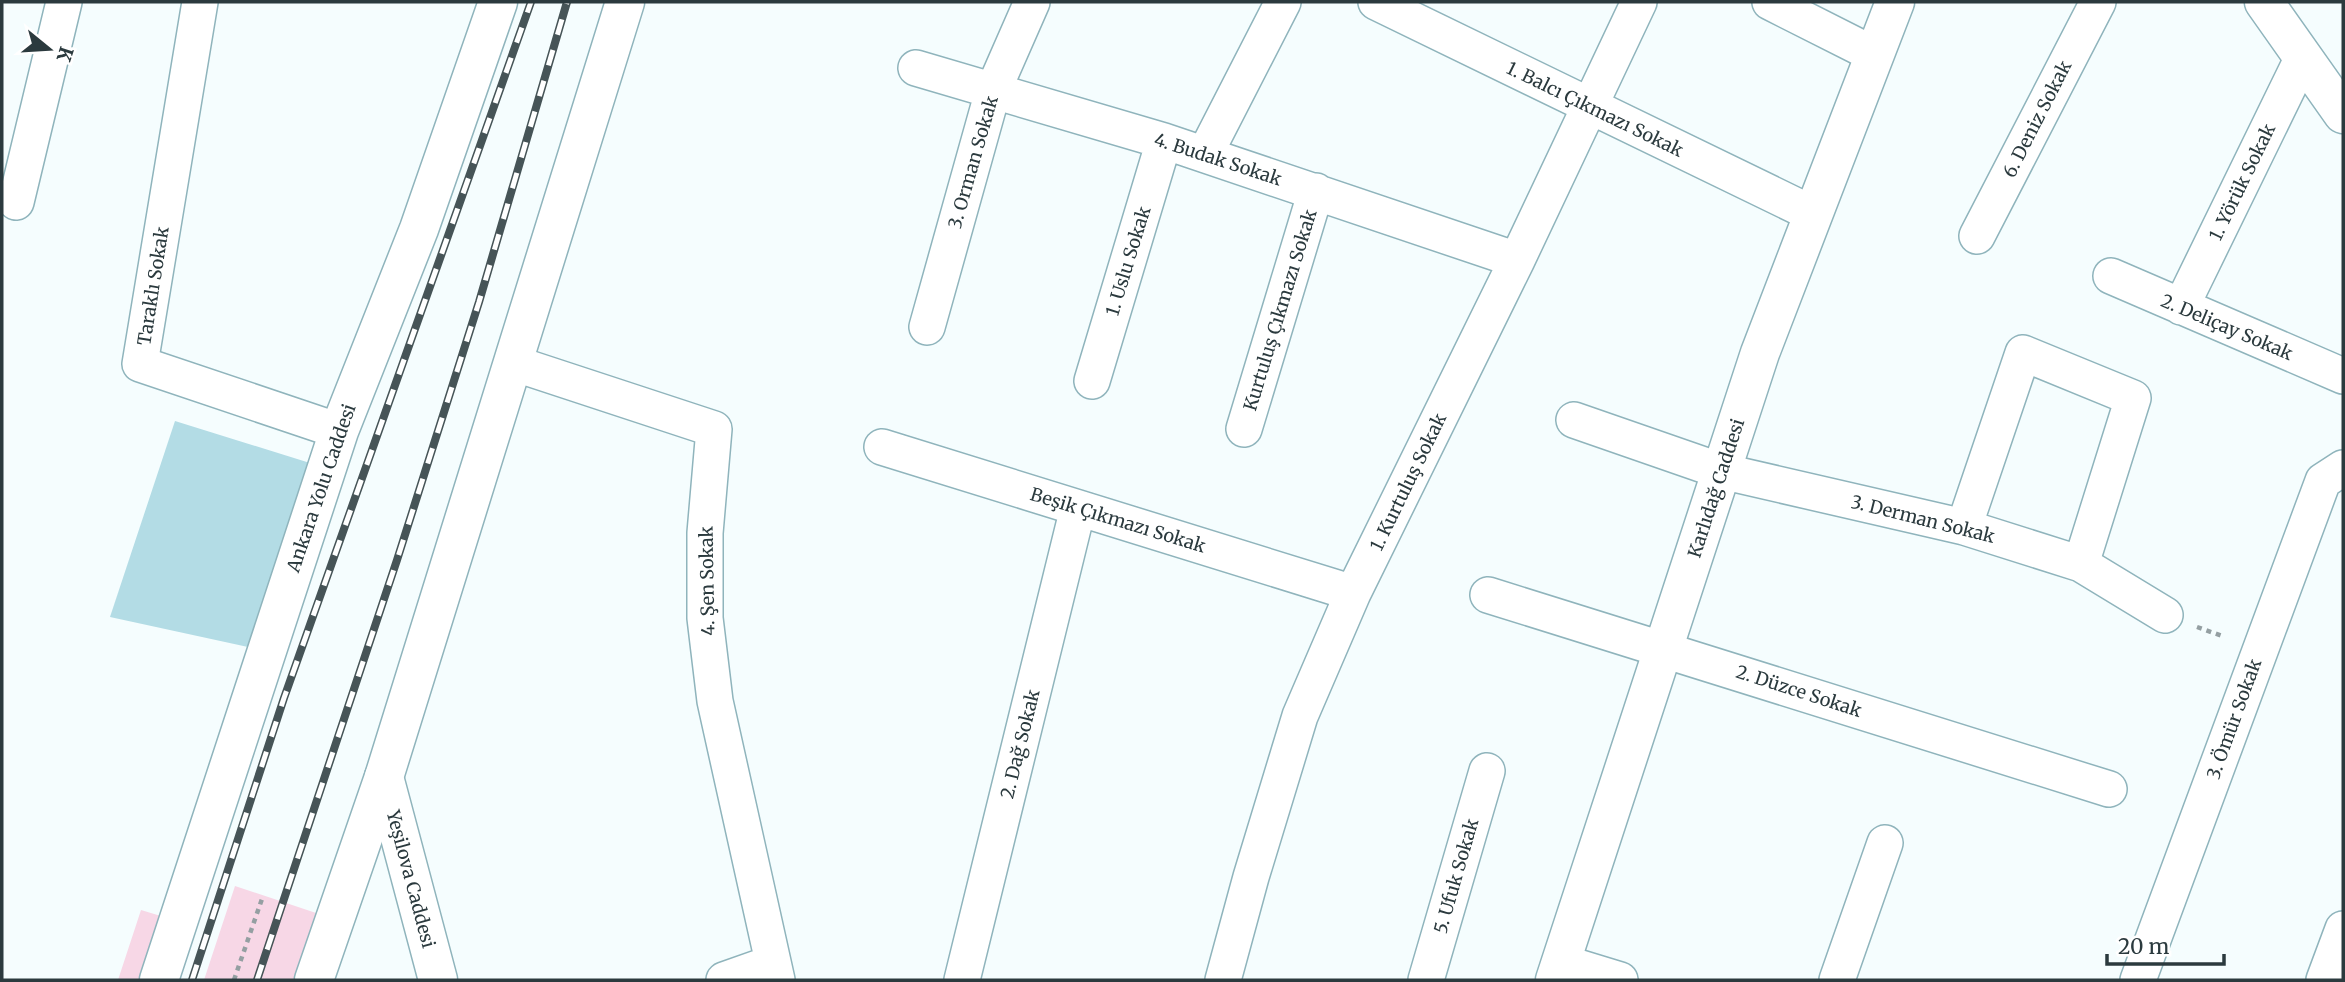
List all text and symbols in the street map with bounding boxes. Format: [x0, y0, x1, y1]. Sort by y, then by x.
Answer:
north arrow [14, 14, 84, 84]
text: K [51, 44, 79, 65]
street label: 1. Balcı Çıkmazı Sokak [1503, 56, 1688, 162]
street label: 6. Deniz Sokak [1998, 56, 2077, 181]
street label: 3. Orman Sokak [943, 92, 1003, 231]
street label: 1. Yörük Sokak [2204, 119, 2280, 244]
street label: 4. Budak Sokak [1151, 128, 1285, 191]
street label: 1. Uslu Sokak [1100, 203, 1156, 318]
street label: Kurtuluş Çıkmazı Sokak [1238, 206, 1322, 414]
street label: Taraklı Sokak [132, 224, 174, 347]
street label: 2. Deliçay Sokak [2158, 289, 2297, 365]
street label: Ankara Yolu Caddesi [281, 401, 361, 576]
street label: 1. Kurtuluş Sokak [1365, 409, 1452, 555]
street label: Karlıdağ Caddesi [1683, 415, 1749, 560]
street label: Beşik Çıkmazı Sokak [1028, 482, 1209, 558]
street label: 3. Derman Sokak [1849, 490, 1998, 548]
street label: 4. Şen Sokak [695, 525, 719, 636]
street label: 3. Ömür Sokak [2202, 655, 2267, 782]
street label: 2. Düzce Sokak [1733, 660, 1865, 722]
street label: 2. Dağ Sokak [995, 687, 1045, 801]
street label: Yeşilova Caddesi [381, 807, 440, 951]
street label: 5. Ufuk Sokak [1429, 815, 1484, 936]
scale bar [2107, 922, 2224, 966]
text: 20 m [2118, 933, 2170, 960]

